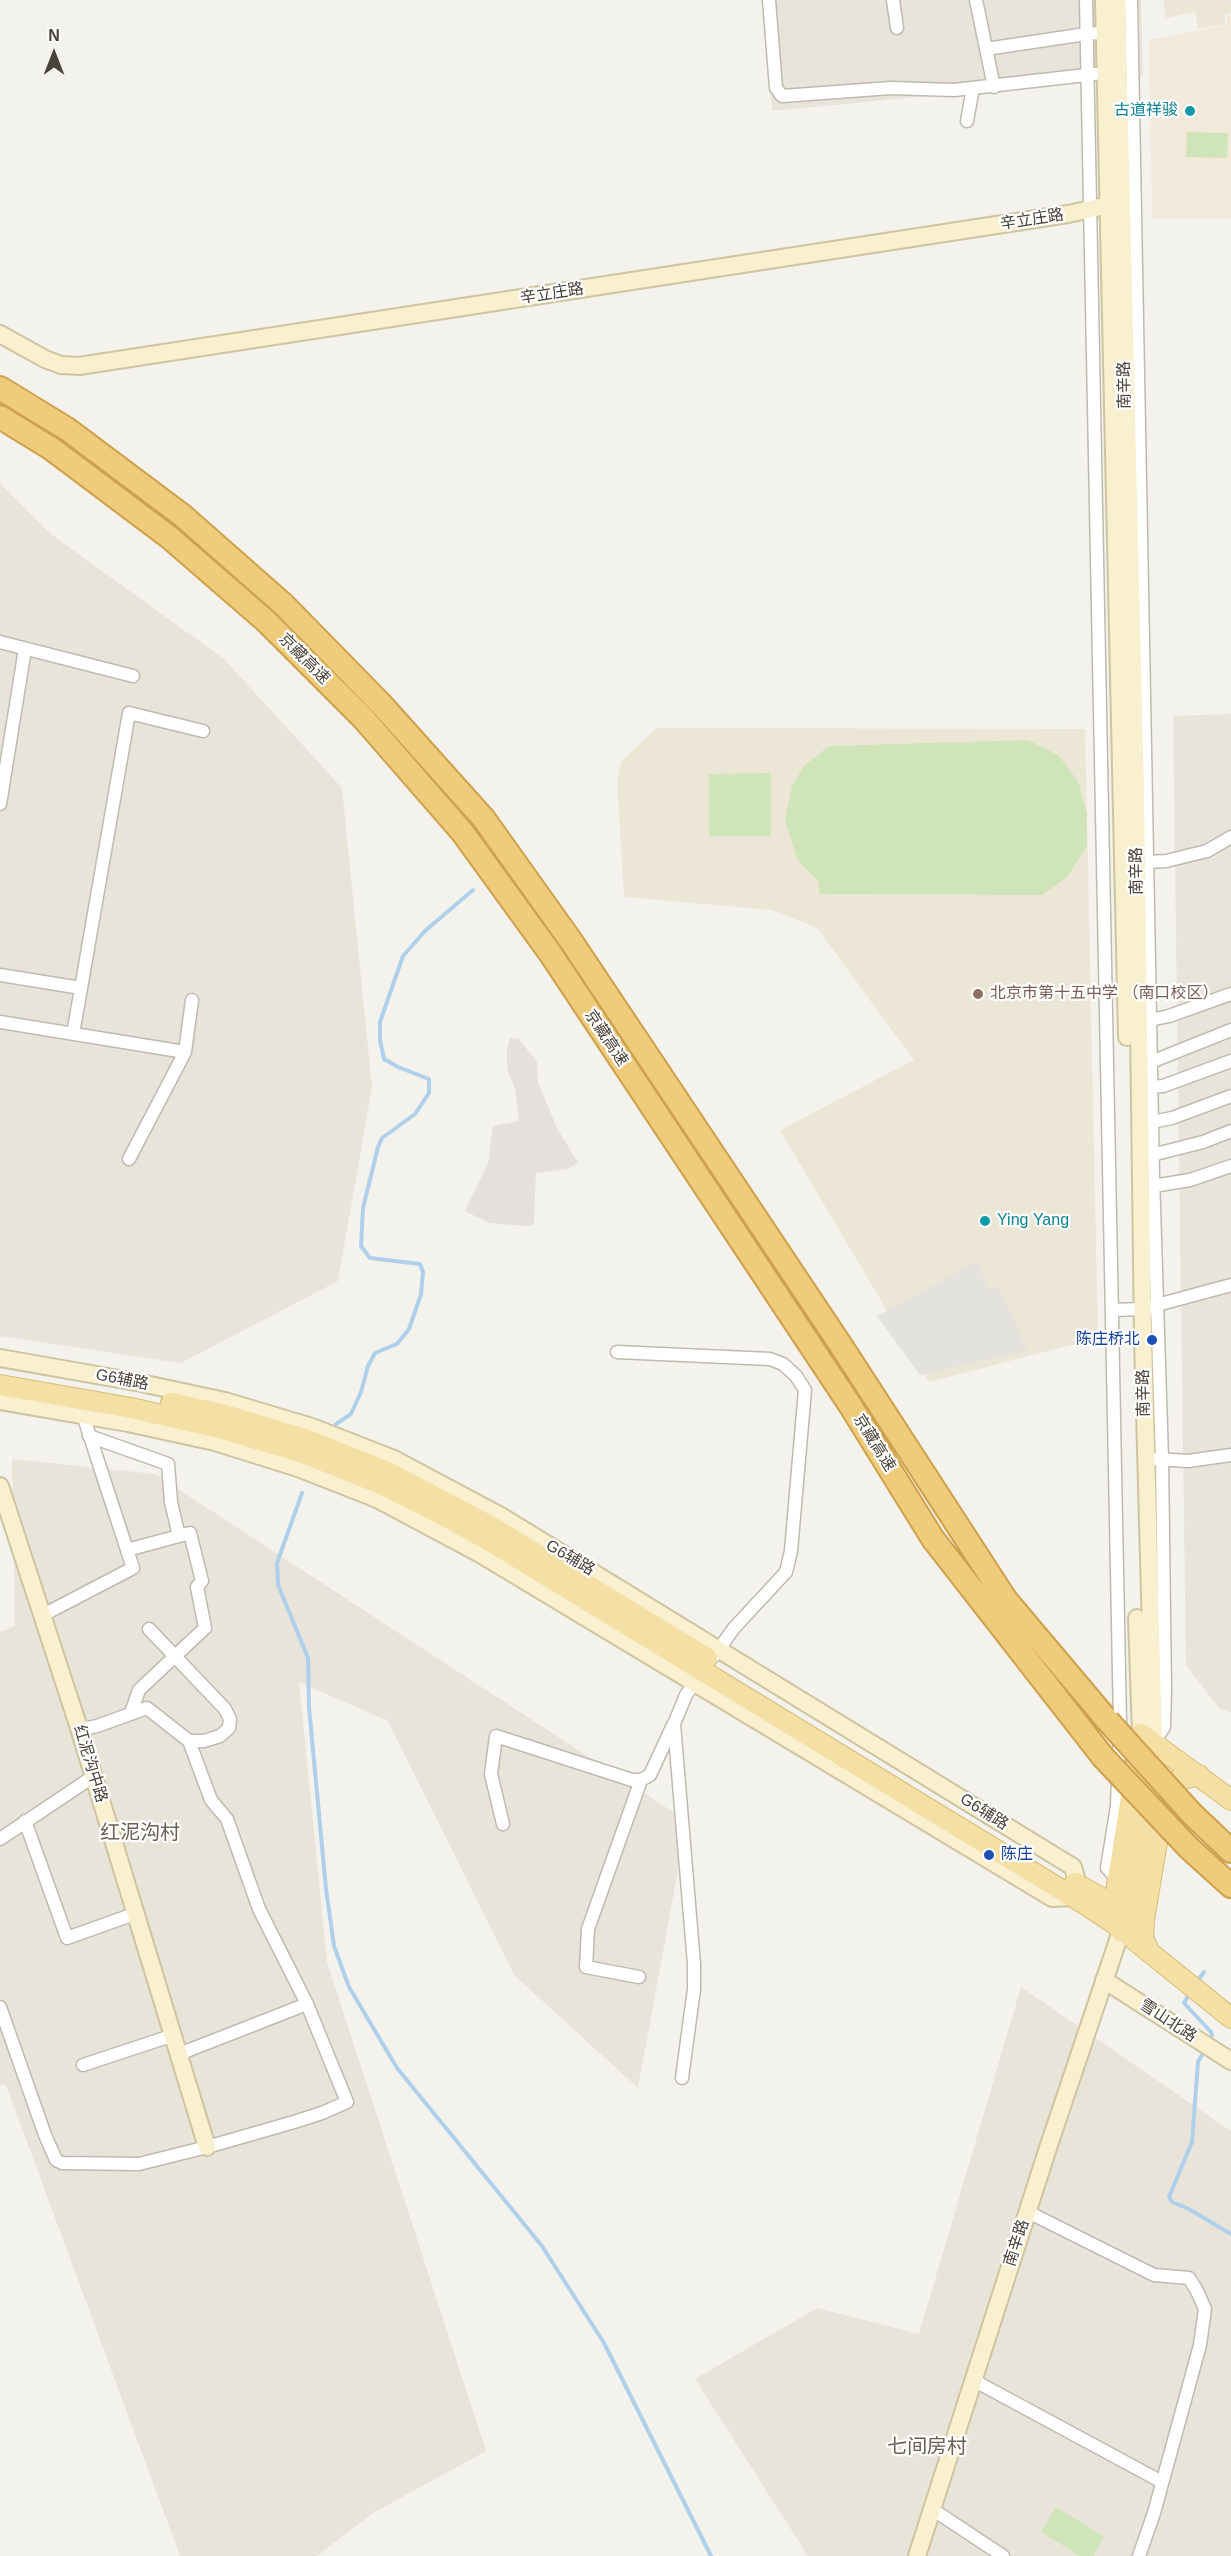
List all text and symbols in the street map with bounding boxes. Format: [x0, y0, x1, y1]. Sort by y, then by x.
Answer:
north arrow [24, 24, 84, 84]
text: N [48, 27, 60, 44]
place label: 古道祥骏 [1114, 101, 1178, 121]
marker: 古道祥骏 [1183, 104, 1197, 118]
street label: 辛立庄路 [999, 206, 1065, 234]
street label: 辛立庄路 [519, 280, 585, 308]
street label: 南辛路 [1115, 361, 1135, 409]
street label: 京藏高速 [275, 630, 333, 688]
street label: 南辛路 [1127, 847, 1147, 895]
place label: 北京市第十五中学 （南口校区） [990, 984, 1218, 1004]
marker: 北京市第十五中学 （南口校区） [971, 987, 985, 1001]
street label: 京藏高速 [580, 1006, 632, 1070]
place label: Ying Yang [997, 1211, 1069, 1231]
marker: Ying Yang [978, 1214, 992, 1228]
place label: 陈庄桥北 [1076, 1330, 1140, 1350]
marker: 陈庄桥北 [1145, 1333, 1159, 1347]
street label: G6辅路 [94, 1365, 150, 1395]
street label: 南辛路 [1134, 1369, 1154, 1417]
street label: 京藏高速 [849, 1411, 899, 1475]
street label: G6辅路 [542, 1536, 598, 1580]
street label: 红泥沟中路 [69, 1723, 111, 1805]
street label: G6辅路 [956, 1790, 1012, 1834]
district label: 红泥沟村 [100, 1821, 180, 1845]
place label: 陈庄 [1001, 1845, 1033, 1865]
marker: 陈庄 [982, 1848, 996, 1862]
street label: 雪山北路 [1136, 1996, 1200, 2046]
street label: 南辛路 [1000, 2217, 1034, 2269]
district label: 七间房村 [887, 2435, 967, 2459]

